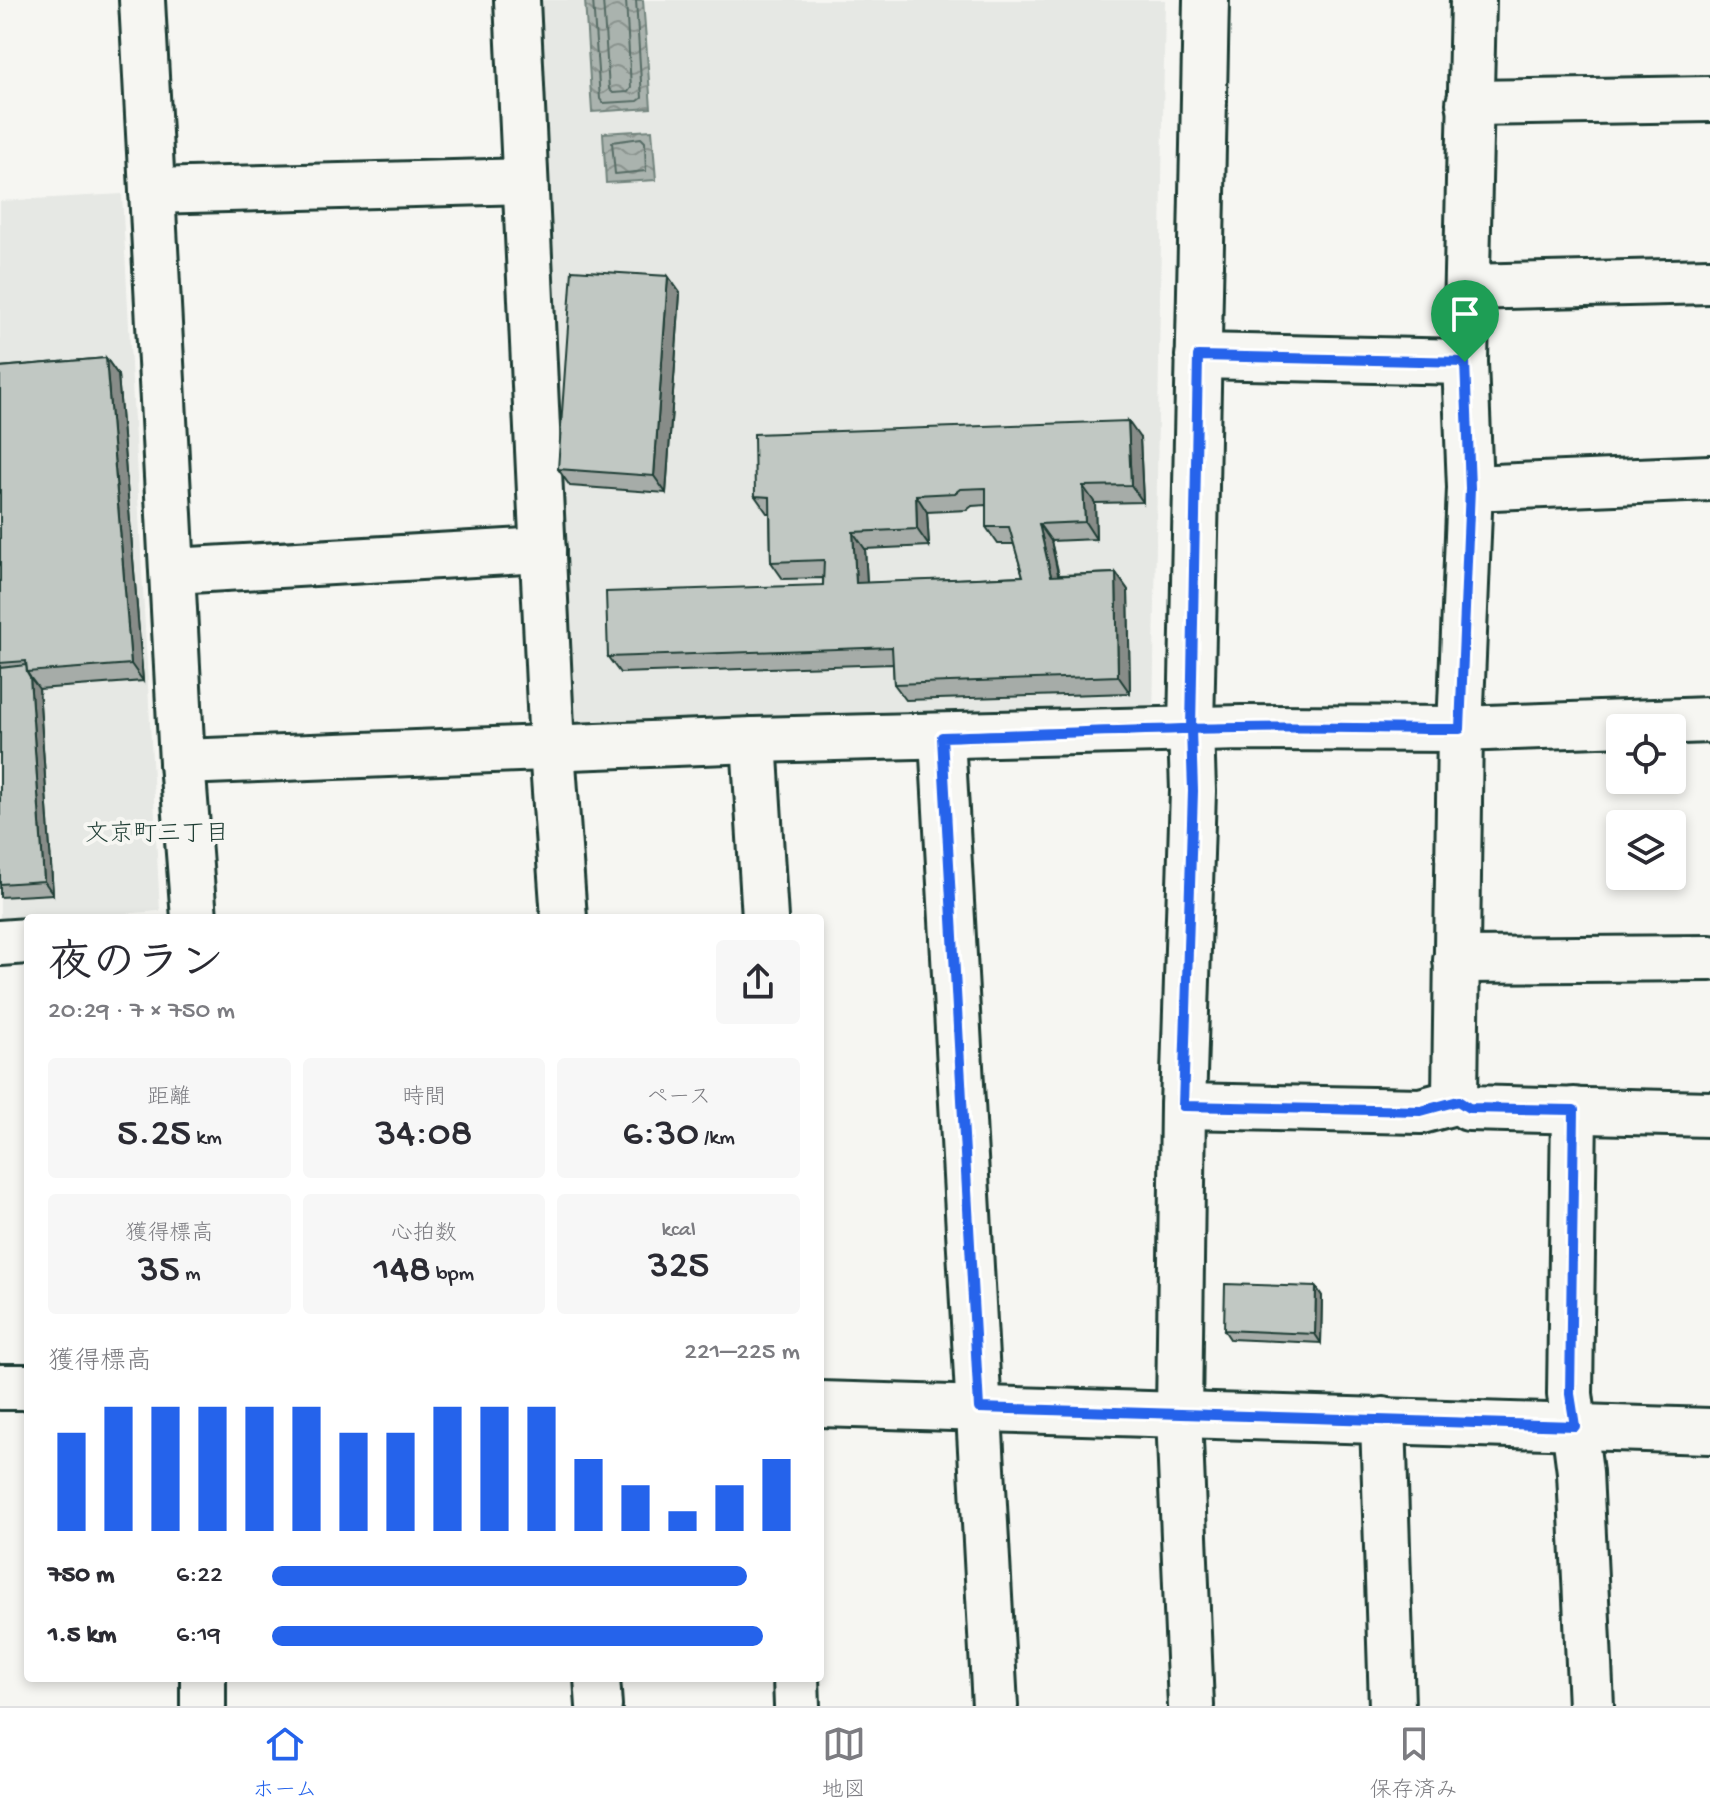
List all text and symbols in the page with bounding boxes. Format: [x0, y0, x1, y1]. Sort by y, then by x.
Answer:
pin [1431, 280, 1499, 362]
icon: arrive [1443, 292, 1487, 336]
map controls [1606, 714, 1686, 890]
button: locate [1606, 714, 1686, 794]
button: layers [1606, 810, 1686, 890]
district label: 文京町三丁目 [85, 820, 229, 850]
button: share [716, 940, 800, 1024]
text: 夜のラン [48, 941, 224, 993]
text: 20:29 · 7 × 750 m [48, 997, 235, 1028]
text: 距離 [147, 1086, 191, 1112]
text: 時間 [402, 1086, 446, 1112]
text: ペース [646, 1086, 711, 1112]
text: 5.25 [117, 1112, 191, 1159]
text: 34:08 [376, 1112, 472, 1159]
text: 6:30 [623, 1112, 699, 1159]
text: km [191, 1126, 222, 1152]
text: /km [699, 1126, 735, 1152]
text: kcal [661, 1218, 696, 1244]
text: 獲得標高 [125, 1222, 213, 1248]
text: 心拍数 [391, 1222, 457, 1248]
text: 325 [648, 1244, 709, 1291]
text: 35 [138, 1248, 180, 1295]
text: 148 [374, 1248, 431, 1295]
text: m [180, 1262, 201, 1288]
text: bpm [431, 1262, 474, 1288]
text: 221–225 m [684, 1338, 800, 1369]
text: 獲得標高 [48, 1348, 152, 1379]
text: 750 m [48, 1561, 115, 1592]
text: 6:22 [176, 1561, 223, 1592]
text: 1.5 km [48, 1621, 117, 1652]
text: 6:19 [176, 1621, 221, 1652]
tab: ホーム [252, 1722, 317, 1805]
tab: 地図 [822, 1722, 866, 1805]
tab: 保存済み [1370, 1722, 1458, 1805]

